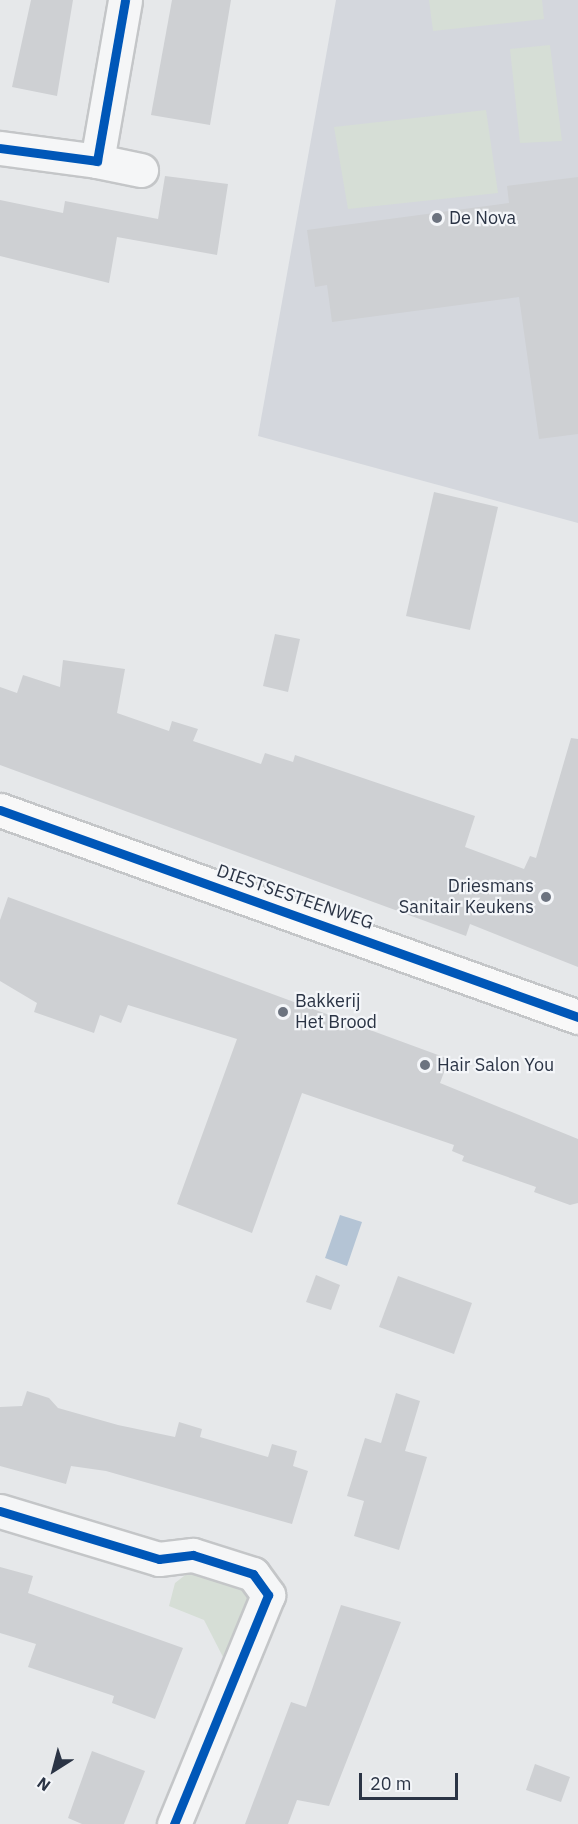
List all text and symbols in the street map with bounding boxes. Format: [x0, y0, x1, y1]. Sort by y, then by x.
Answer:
place label: De Nova [449, 207, 516, 229]
marker: De Nova [430, 211, 444, 225]
street label: DIESTSESTEENWEG [214, 860, 376, 934]
place label: Driesmans Sanitair Keukens [399, 876, 534, 918]
marker: Driesmans Sanitair Keukens [539, 890, 553, 904]
place label: Bakkerij Het Brood [295, 991, 377, 1034]
marker: Bakkerij Het Brood [276, 1005, 290, 1019]
place label: Hair Salon You [437, 1054, 554, 1076]
marker: Hair Salon You [418, 1058, 432, 1072]
north arrow [24, 1740, 84, 1800]
scale bar [362, 1761, 461, 1799]
text: 20 m [370, 1772, 412, 1795]
text: N [33, 1773, 54, 1796]

